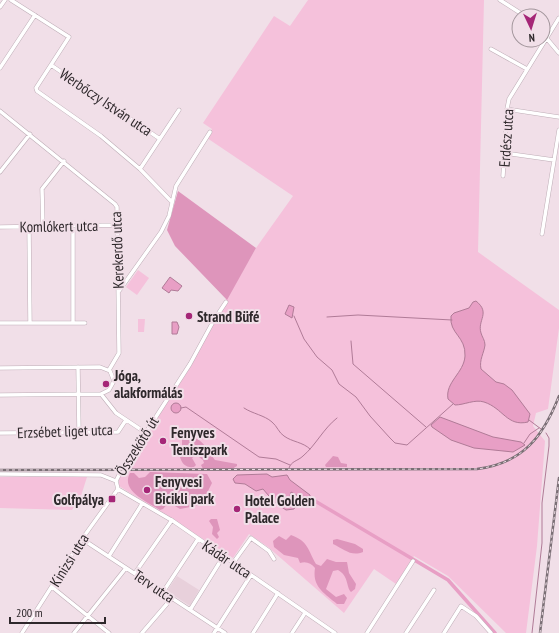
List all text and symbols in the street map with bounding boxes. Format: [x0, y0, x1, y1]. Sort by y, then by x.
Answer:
north arrow [511, 8, 551, 48]
text: N [528, 31, 535, 45]
street label: Werbőczy István utca [56, 64, 156, 140]
street label: Erdész utca [494, 108, 518, 168]
street label: Kerekerdő utca [106, 211, 128, 289]
street label: Komlókert utca [20, 216, 98, 236]
place label: Strand Büfé [197, 307, 260, 326]
marker: Strand Büfé [184, 311, 194, 321]
place label: Jóga, alakformálás [113, 366, 183, 402]
marker: Jóga, alakformálás [101, 379, 111, 389]
street label: Összekötő út [111, 413, 163, 479]
street label: Erzsébet liget utca [17, 420, 113, 442]
place label: Fenyves Teniszpark [171, 423, 228, 459]
marker: Fenyves Teniszpark [158, 436, 168, 446]
place label: Fenyvesi Bicikli park [155, 472, 215, 508]
marker: Fenyvesi Bicikli park [142, 485, 152, 495]
place label: Golfpálya [53, 490, 104, 509]
place label: Hotel Golden Palace [245, 491, 315, 527]
marker: Golfpálya [107, 494, 117, 504]
marker: Hotel Golden Palace [232, 504, 242, 514]
street label: Kinizsi utca [45, 530, 93, 590]
street label: Kádár utca [199, 536, 255, 582]
street label: Terv utca [130, 565, 178, 607]
scale bar [10, 599, 105, 625]
text: 200 m [16, 605, 43, 620]

